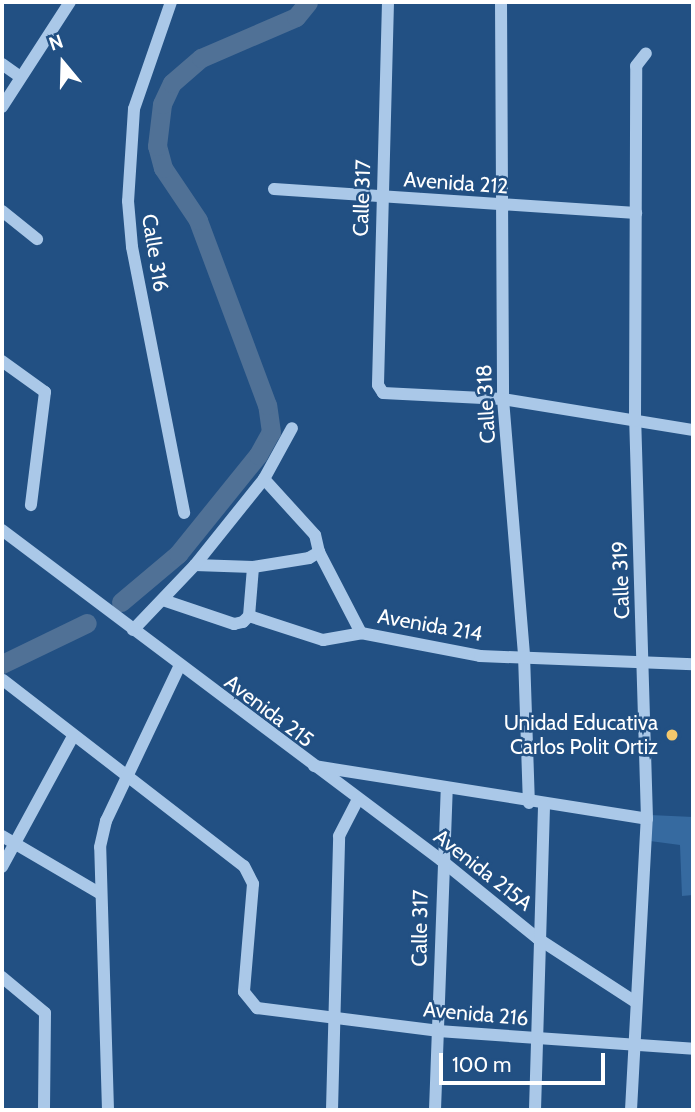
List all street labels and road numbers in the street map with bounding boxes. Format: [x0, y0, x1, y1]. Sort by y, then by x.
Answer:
street label: Calle 317 [348, 159, 376, 237]
street label: Avenida 212 [403, 167, 509, 199]
street label: Calle 316 [136, 212, 174, 294]
street label: Calle 318 [471, 364, 501, 444]
street label: Calle 319 [607, 540, 635, 620]
street label: Avenida 214 [376, 603, 484, 647]
street label: Avenida 215 [220, 669, 318, 753]
street label: Avenida 215A [429, 824, 537, 916]
street label: Calle 317 [407, 889, 433, 967]
street label: Avenida 216 [422, 997, 530, 1031]

